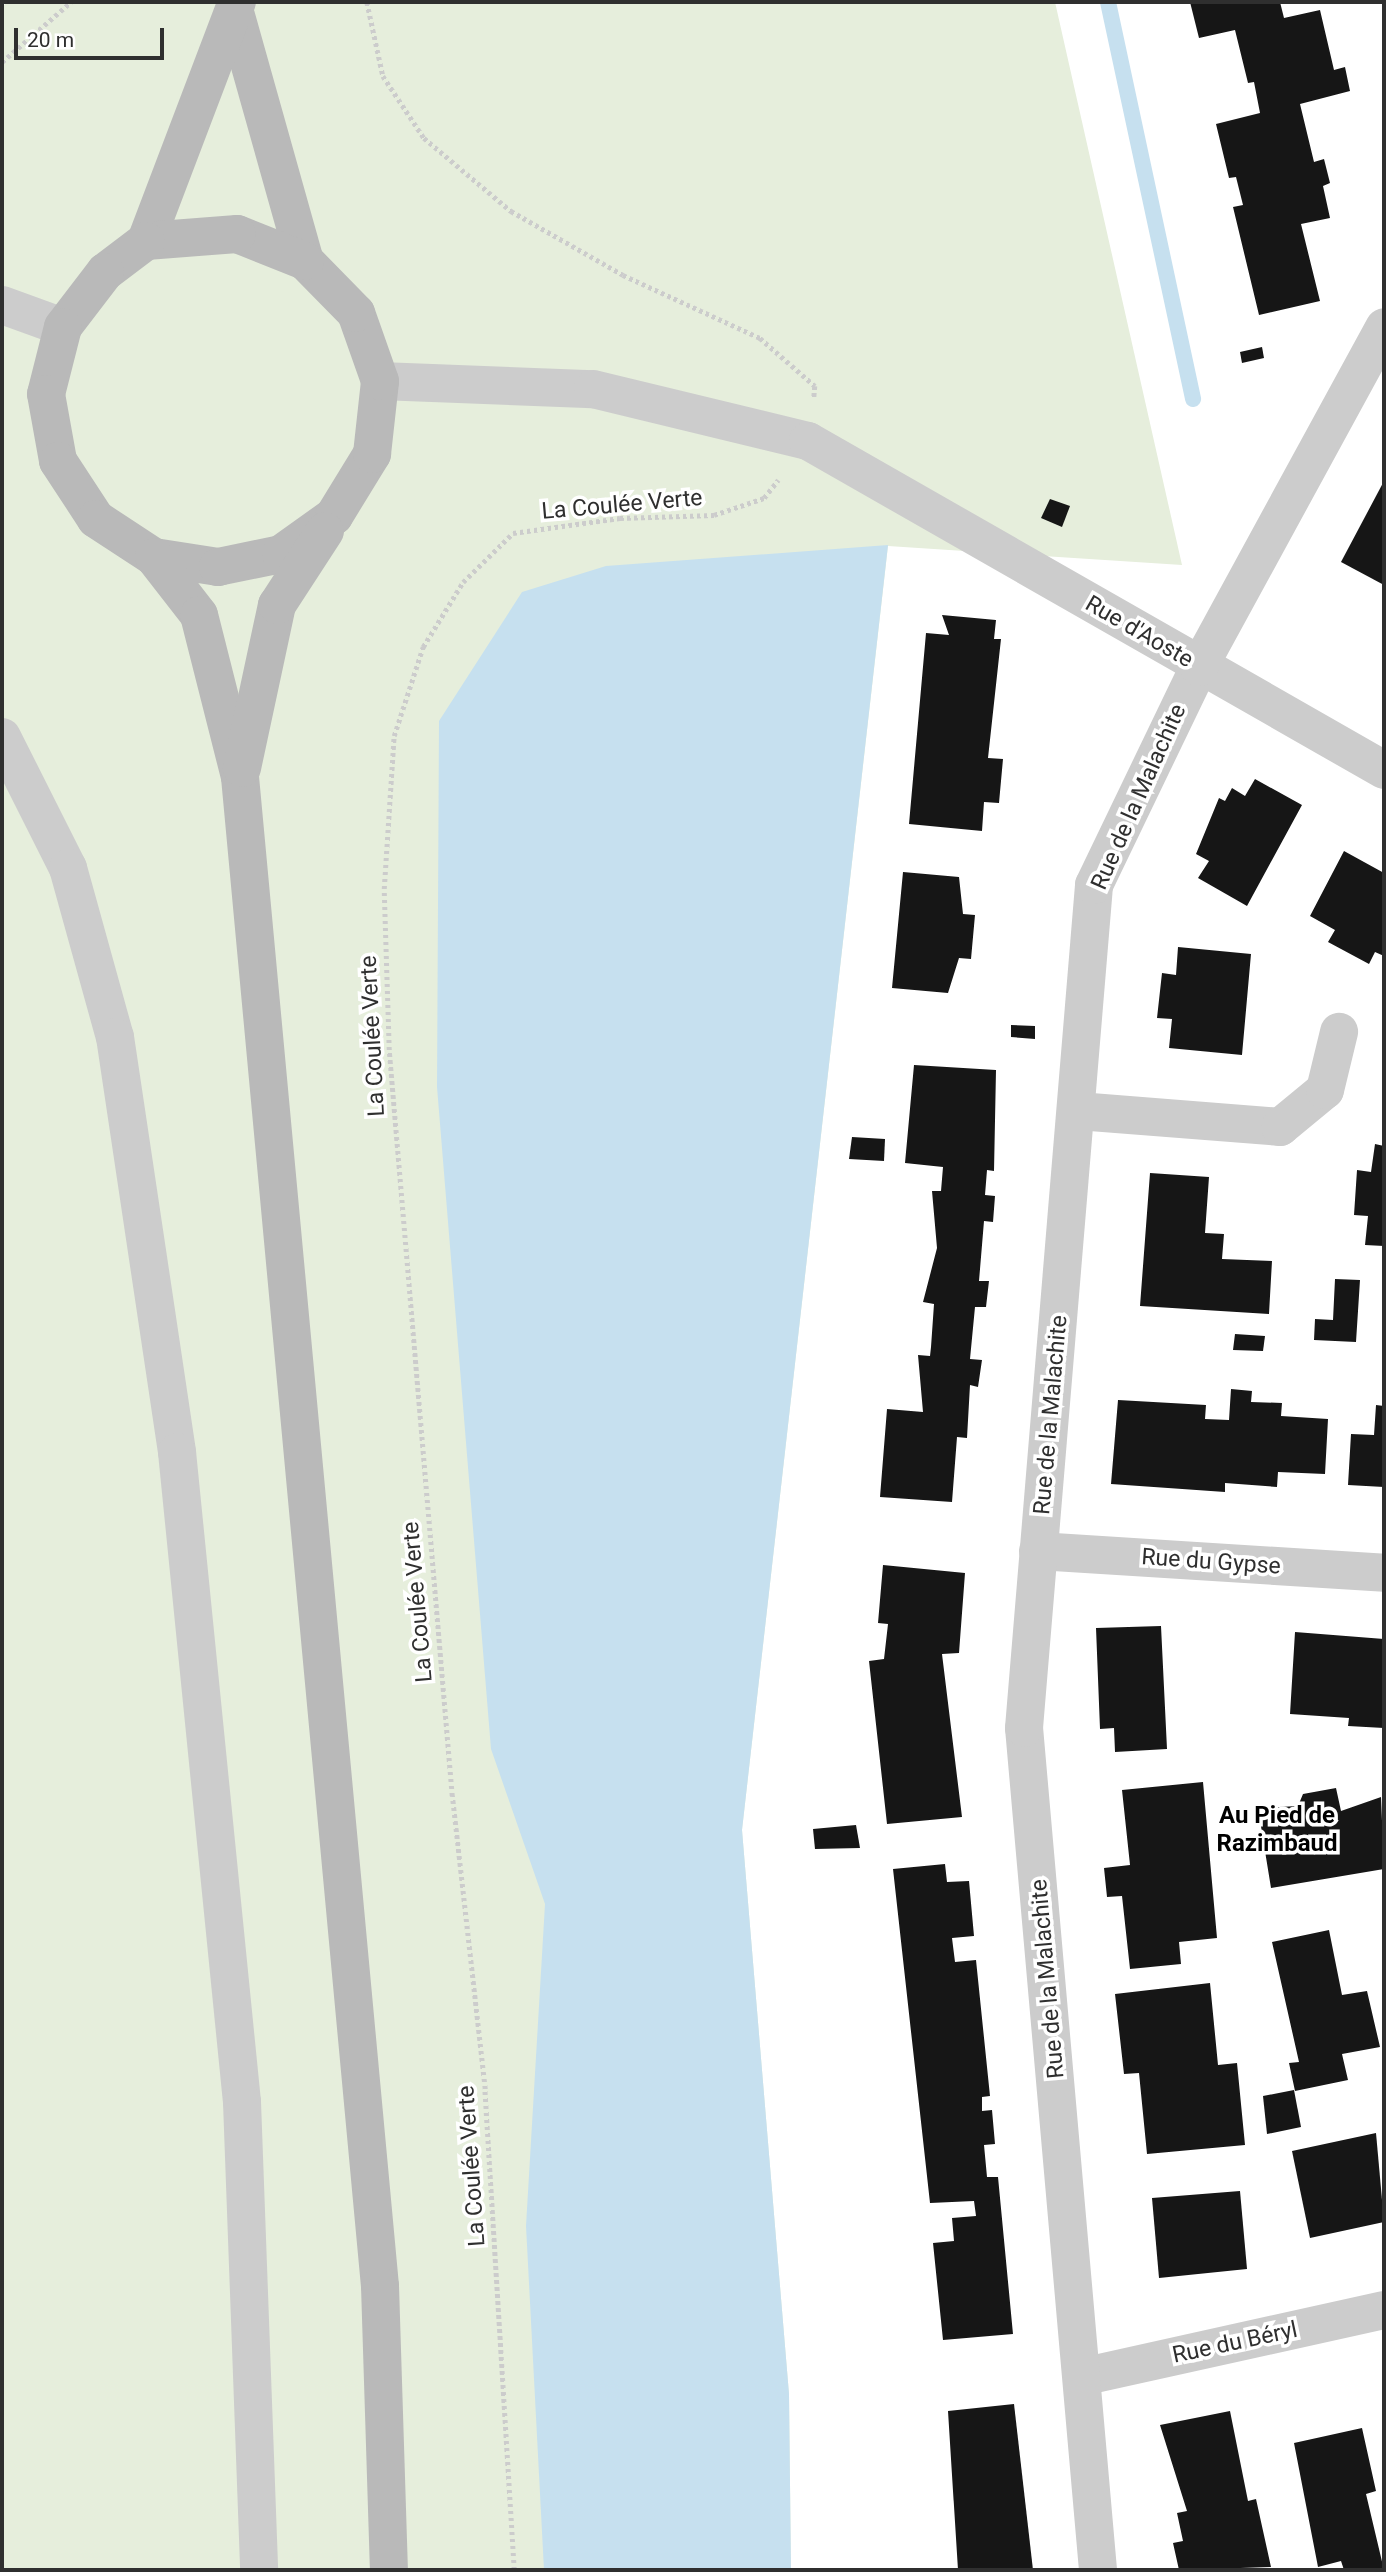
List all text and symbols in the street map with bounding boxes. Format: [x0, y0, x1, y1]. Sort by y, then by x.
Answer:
scale bar [18, 14, 168, 58]
text: 20 m [27, 28, 74, 52]
street label: La Coulée Verte [540, 484, 704, 526]
street label: Rue d'Aoste [1080, 590, 1198, 674]
street label: Rue de la Malachite [1086, 700, 1192, 894]
street label: La Coulée Verte [355, 955, 391, 1117]
street label: Rue de la Malachite [1029, 1314, 1073, 1516]
street label: La Coulée Verte [397, 1520, 439, 1684]
street label: Rue du Gypse [1140, 1543, 1282, 1581]
district label: Au Pied de Razimbaud [1217, 1802, 1337, 1858]
street label: Rue de la Malachite [1026, 1878, 1070, 2080]
street label: La Coulée Verte [453, 2084, 491, 2248]
street label: Rue du Béryl [1170, 2316, 1300, 2370]

